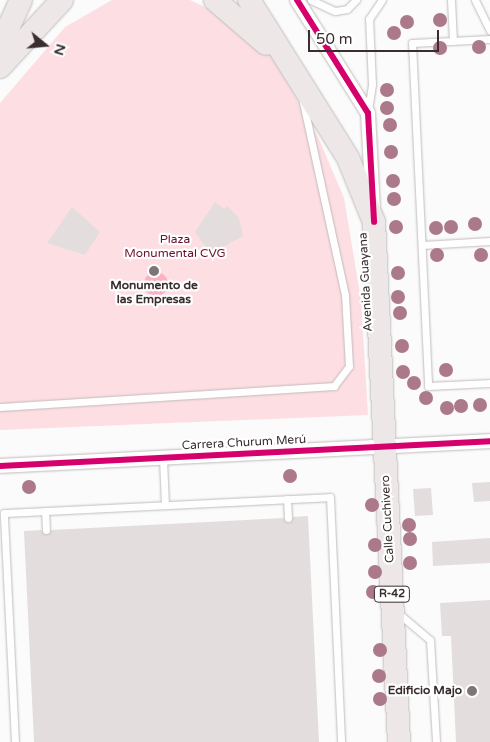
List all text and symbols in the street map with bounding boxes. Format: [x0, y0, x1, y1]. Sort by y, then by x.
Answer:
north arrow [20, 20, 70, 70]
scale bar [310, 20, 441, 52]
text: 50 m [316, 30, 353, 48]
text: N [50, 42, 70, 57]
street label: Avenida Guayana [356, 232, 376, 332]
park label: Plaza Monumental CVG [124, 233, 226, 261]
marker: Monumento de las Empresas [148, 265, 160, 277]
place label: Monumento de las Empresas [110, 279, 198, 307]
street label: Carrera Churum Merú [182, 433, 306, 453]
street label: Calle Cuchivero [379, 475, 397, 563]
road number: R-42 [373, 586, 411, 602]
place label: Edificio Majo [388, 684, 462, 698]
marker: Edificio Majo [466, 685, 478, 697]

